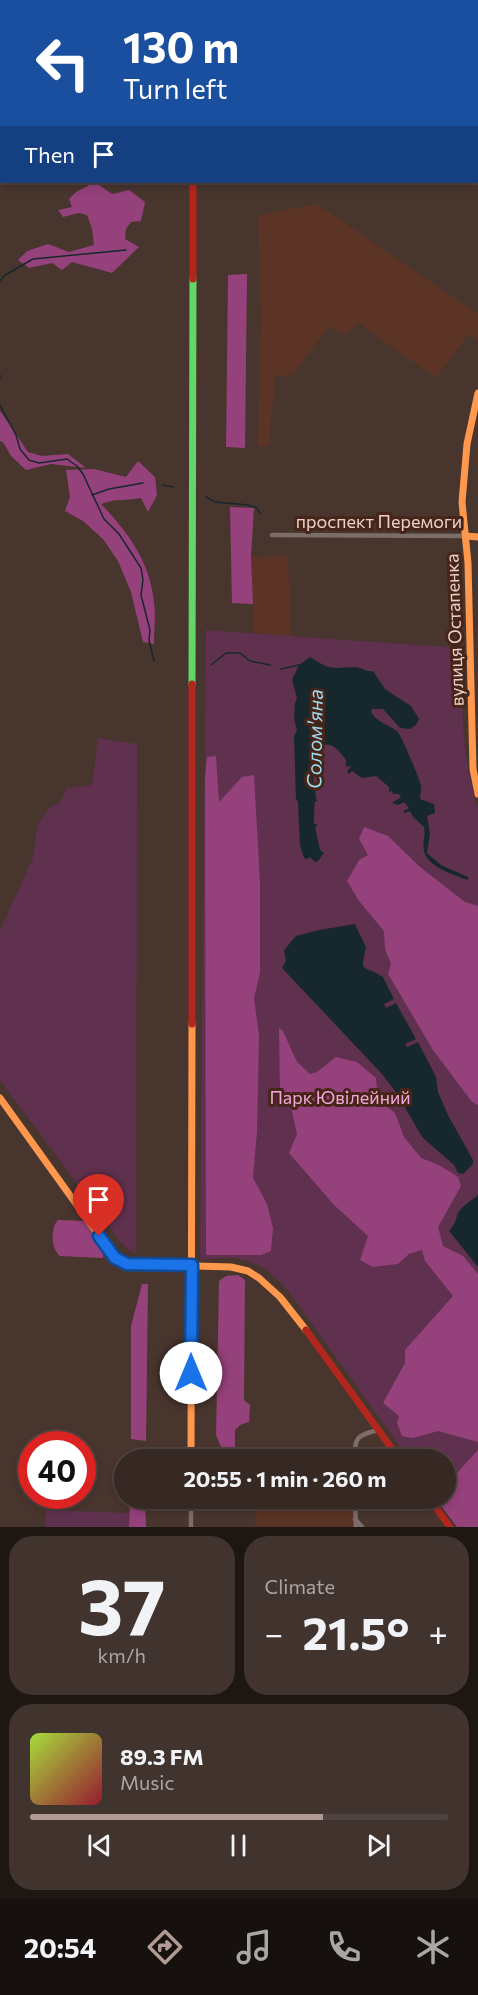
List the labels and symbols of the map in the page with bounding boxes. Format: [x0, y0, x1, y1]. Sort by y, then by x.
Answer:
street label: проспект Перемоги [296, 510, 462, 532]
street label: вулиця Остапенка [440, 553, 468, 707]
water label: Солом'яна [301, 689, 327, 789]
park label: Парк Ювілейний [269, 1086, 411, 1108]
pin [73, 1174, 124, 1236]
position arrow [159, 1341, 223, 1405]
speed limit sign: 40 [18, 1431, 96, 1509]

